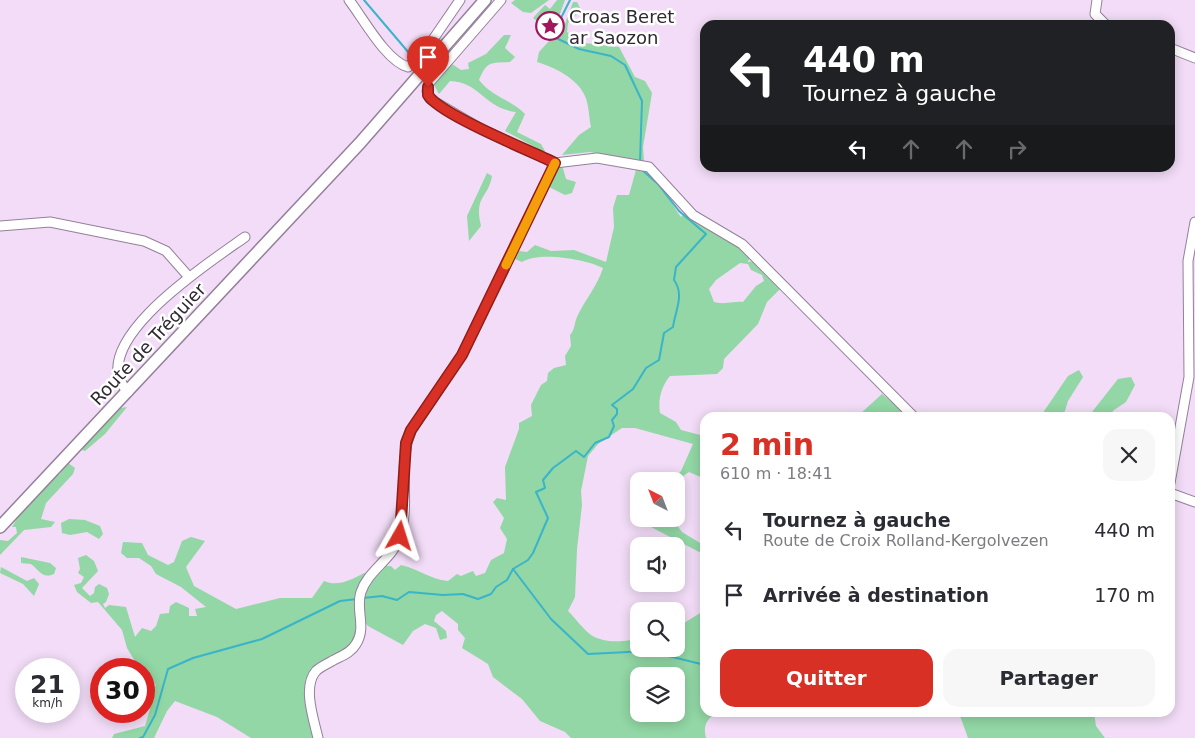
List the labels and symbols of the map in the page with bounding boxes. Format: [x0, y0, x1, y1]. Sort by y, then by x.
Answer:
place label: Croas Beret ar Saozon [569, 6, 674, 48]
place icon: Croas Beret ar Saozon [535, 11, 565, 41]
pin [407, 36, 449, 87]
street label: Route de Tréguier [86, 278, 210, 409]
north arrow [630, 472, 685, 528]
position arrow [373, 509, 425, 561]
speed limit sign: 30 [90, 658, 155, 723]

